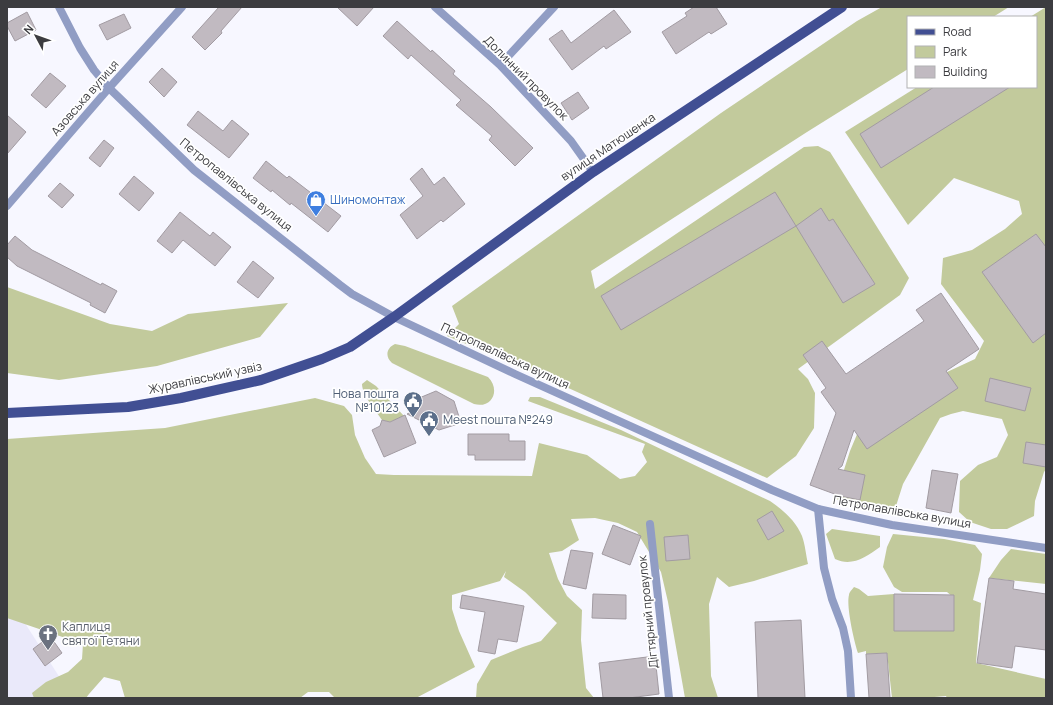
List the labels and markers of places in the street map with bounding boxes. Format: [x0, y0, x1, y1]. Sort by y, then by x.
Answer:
shop icon: Шиномонтаж [305, 189, 327, 217]
place label: Шиномонтаж [330, 191, 406, 208]
place label: Нова пошта №10123 [333, 385, 399, 416]
public building icon: Нова пошта №10123 [402, 390, 424, 418]
public building icon: Meest пошта №249 [418, 409, 440, 437]
place label: Meest пошта №249 [443, 411, 553, 428]
place label: Каплиця святої Тетяни [62, 618, 140, 649]
church icon: Каплиця святої Тетяни [37, 623, 59, 651]

